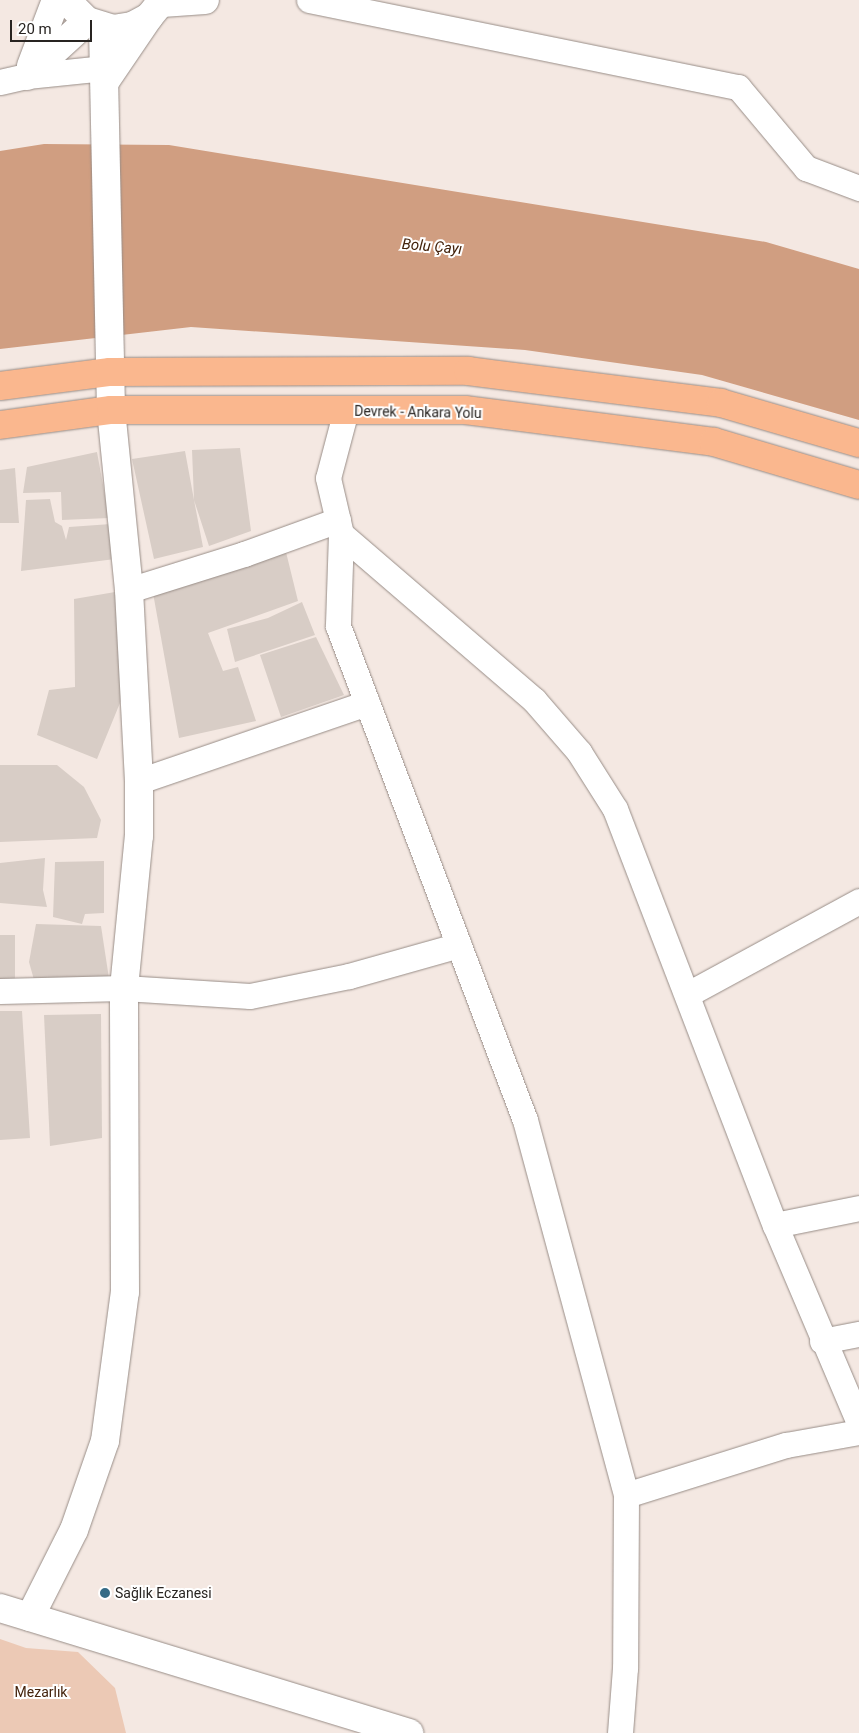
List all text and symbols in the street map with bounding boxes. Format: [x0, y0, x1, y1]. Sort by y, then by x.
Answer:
scale bar [12, 10, 95, 42]
text: 20 m [18, 20, 52, 38]
water label: Bolu Çayı [401, 235, 463, 259]
street label: Devrek - Ankara Yolu [354, 402, 482, 422]
place label: Sağlık Eczanesi [115, 1585, 212, 1601]
marker: Sağlık Eczanesi [99, 1587, 111, 1599]
park label: Mezarlık [15, 1684, 67, 1700]

